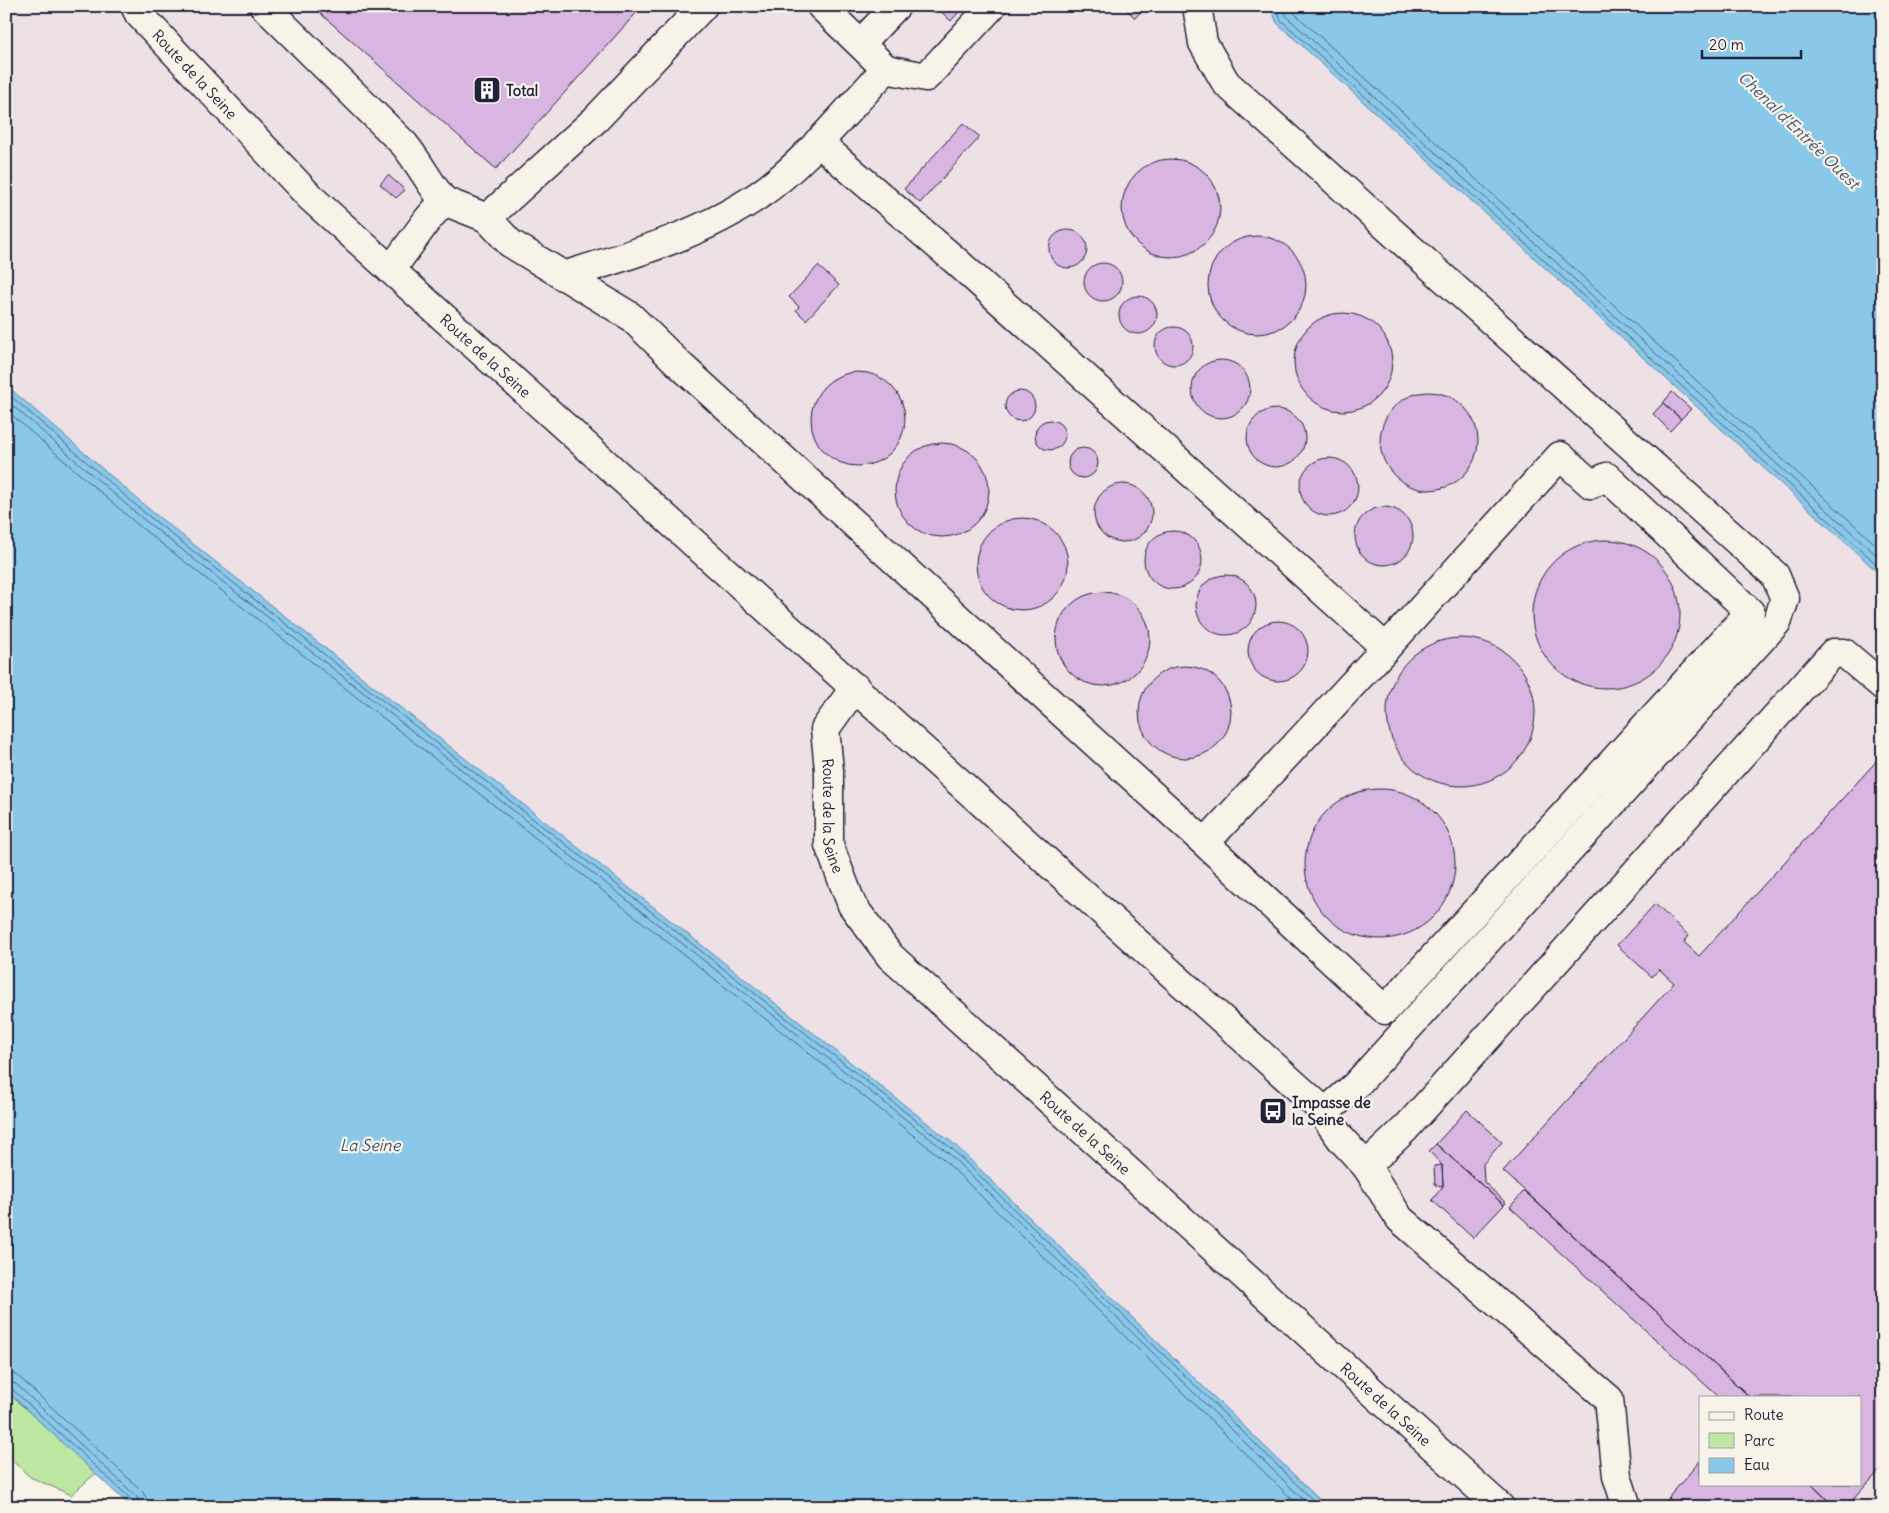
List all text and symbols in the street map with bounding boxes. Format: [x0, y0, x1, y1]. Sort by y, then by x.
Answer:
street label: Route de la Seine [149, 25, 241, 123]
scale bar [1702, 28, 1800, 60]
text: 20 m [1709, 35, 1744, 54]
water label: Chenal d'Entrée Ouest [1734, 67, 1866, 195]
building icon: Total [472, 75, 502, 105]
place label: Total [506, 81, 538, 100]
street label: Route de la Seine [436, 310, 535, 401]
street label: Route de la Seine [818, 757, 848, 876]
street label: Route de la Seine [1036, 1087, 1135, 1178]
place label: Impasse de la Seine [1292, 1093, 1371, 1129]
bus stop icon: Impasse de la Seine [1258, 1096, 1288, 1126]
water label: La Seine [340, 1135, 402, 1155]
street label: Route de la Seine [1337, 1358, 1435, 1450]
legend [1699, 1396, 1862, 1486]
text: Route [1744, 1405, 1784, 1424]
text: Parc [1744, 1431, 1775, 1450]
text: Eau [1744, 1455, 1770, 1474]

